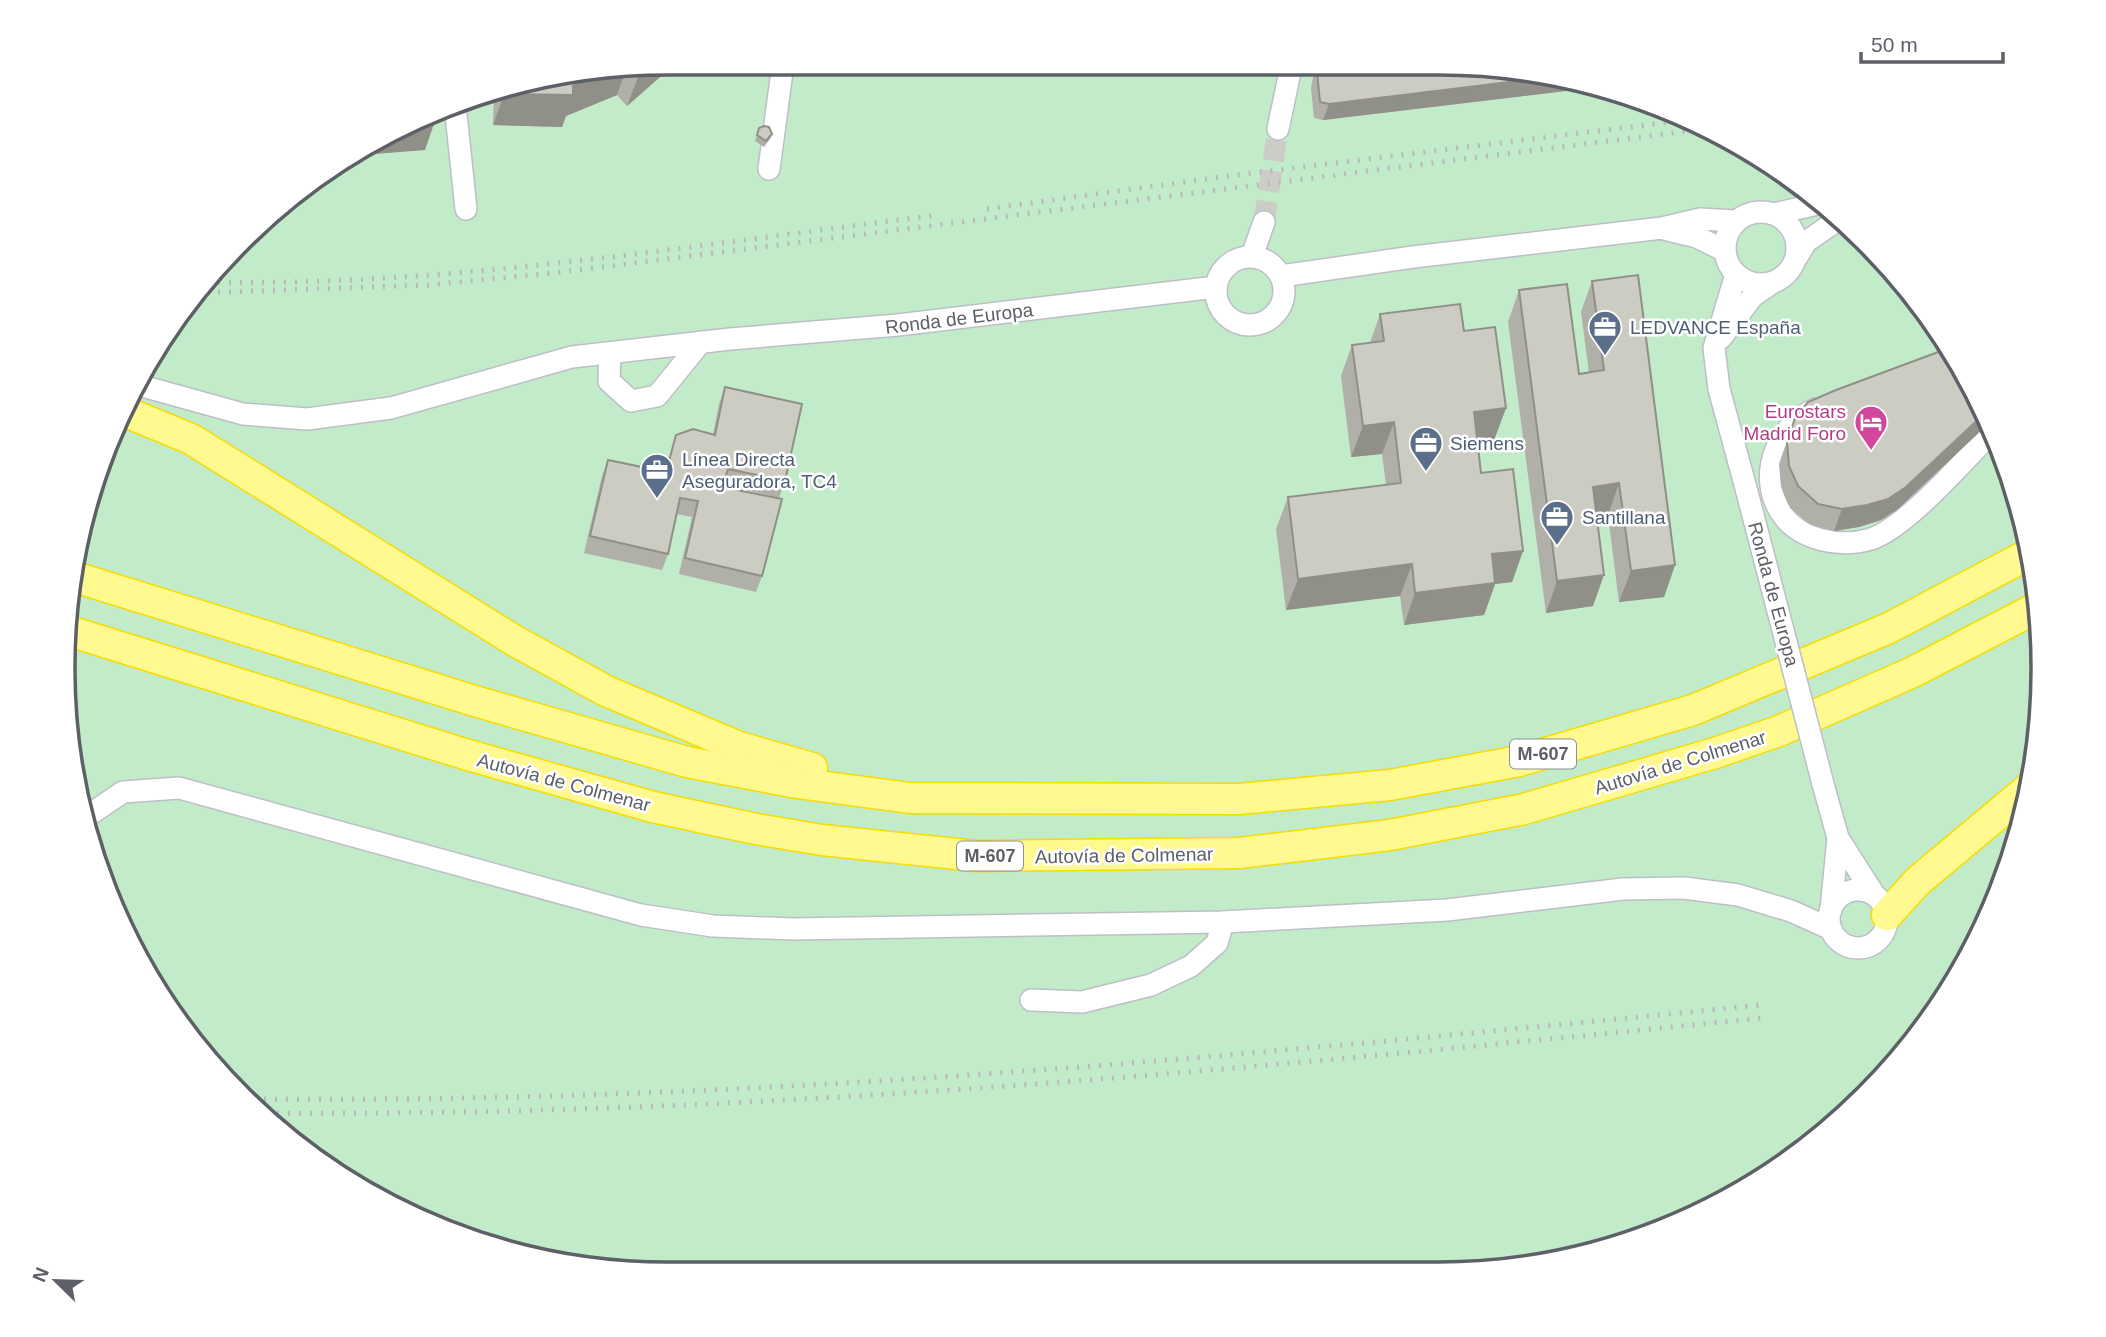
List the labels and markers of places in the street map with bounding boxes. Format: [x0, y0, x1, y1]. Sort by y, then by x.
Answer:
office icon: LEDVANCE España [1586, 308, 1624, 357]
place label: LEDVANCE España [1630, 317, 1801, 338]
place label: Eurostars Madrid Foro [1744, 401, 1846, 444]
hotel icon: Eurostars Madrid Foro [1852, 403, 1890, 452]
office icon: Siemens [1407, 424, 1445, 473]
place label: Siemens [1450, 433, 1524, 454]
place label: Línea Directa Aseguradora, TC4 [682, 449, 837, 492]
office icon: Línea Directa Aseguradora, TC4 [638, 451, 676, 500]
office icon: Santillana [1538, 498, 1576, 547]
place label: Santillana [1582, 507, 1666, 528]

